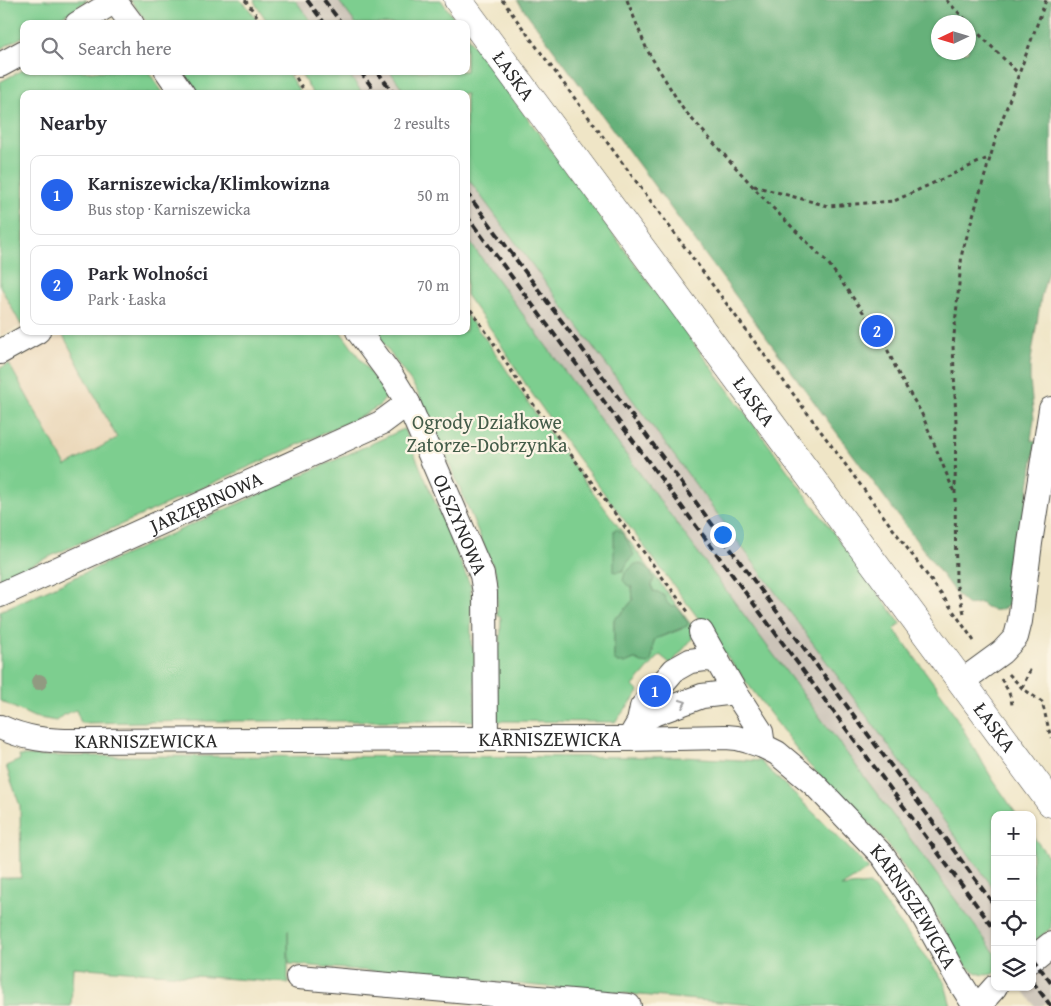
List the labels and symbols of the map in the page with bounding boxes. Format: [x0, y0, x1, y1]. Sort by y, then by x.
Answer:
north arrow [931, 15, 976, 60]
street label: ŁASKA [486, 44, 542, 106]
pin: 2 [861, 312, 893, 350]
street label: ŁASKA [727, 370, 783, 432]
park label: Ogrody Działkowe Zatorze-Dobrzynka [406, 407, 568, 459]
street label: JARZĘBINOWA [142, 463, 267, 541]
street label: OLSZYNOWA [426, 469, 495, 579]
your location [710, 522, 736, 548]
pin: 1 [639, 672, 671, 710]
street label: ŁASKA [967, 696, 1024, 758]
one-way arrow [678, 699, 687, 709]
street label: KARNISZEWICKA [478, 724, 622, 753]
street label: KARNISZEWICKA [74, 725, 218, 755]
street label: KARNISZEWICKA [864, 837, 965, 974]

